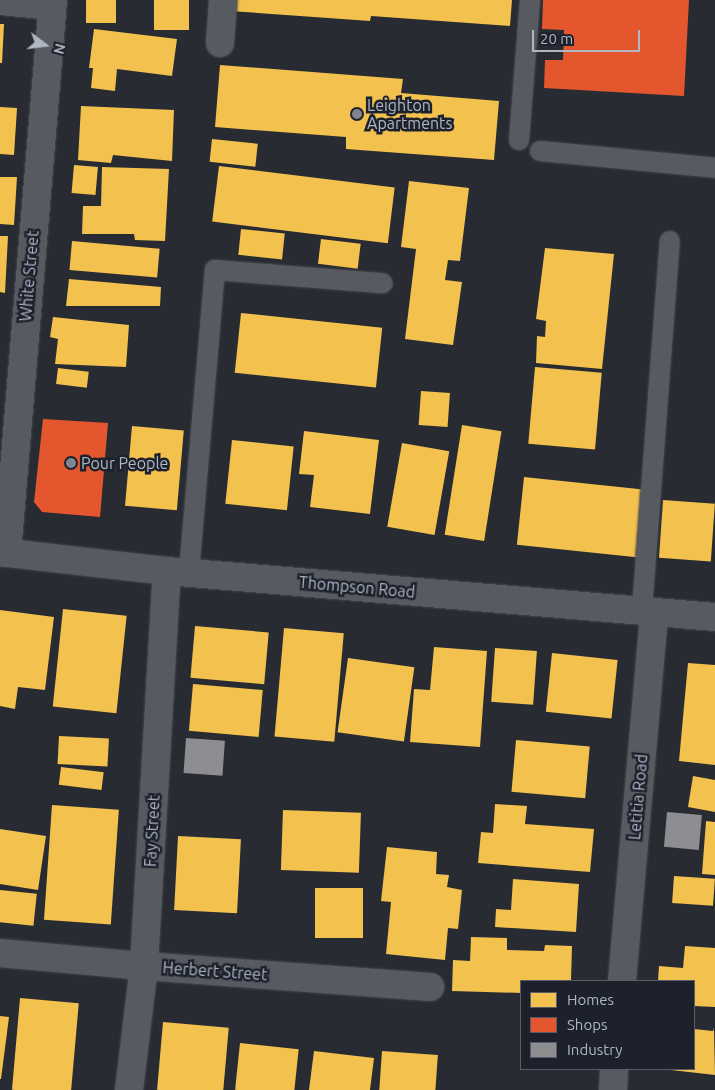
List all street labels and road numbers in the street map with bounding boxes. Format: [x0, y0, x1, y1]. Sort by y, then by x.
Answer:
street label: White Street [15, 230, 43, 322]
street label: Thompson Road [298, 572, 416, 602]
street label: Letitia Road [625, 753, 651, 841]
street label: Fay Street [141, 795, 163, 867]
street label: Herbert Street [162, 958, 268, 984]

